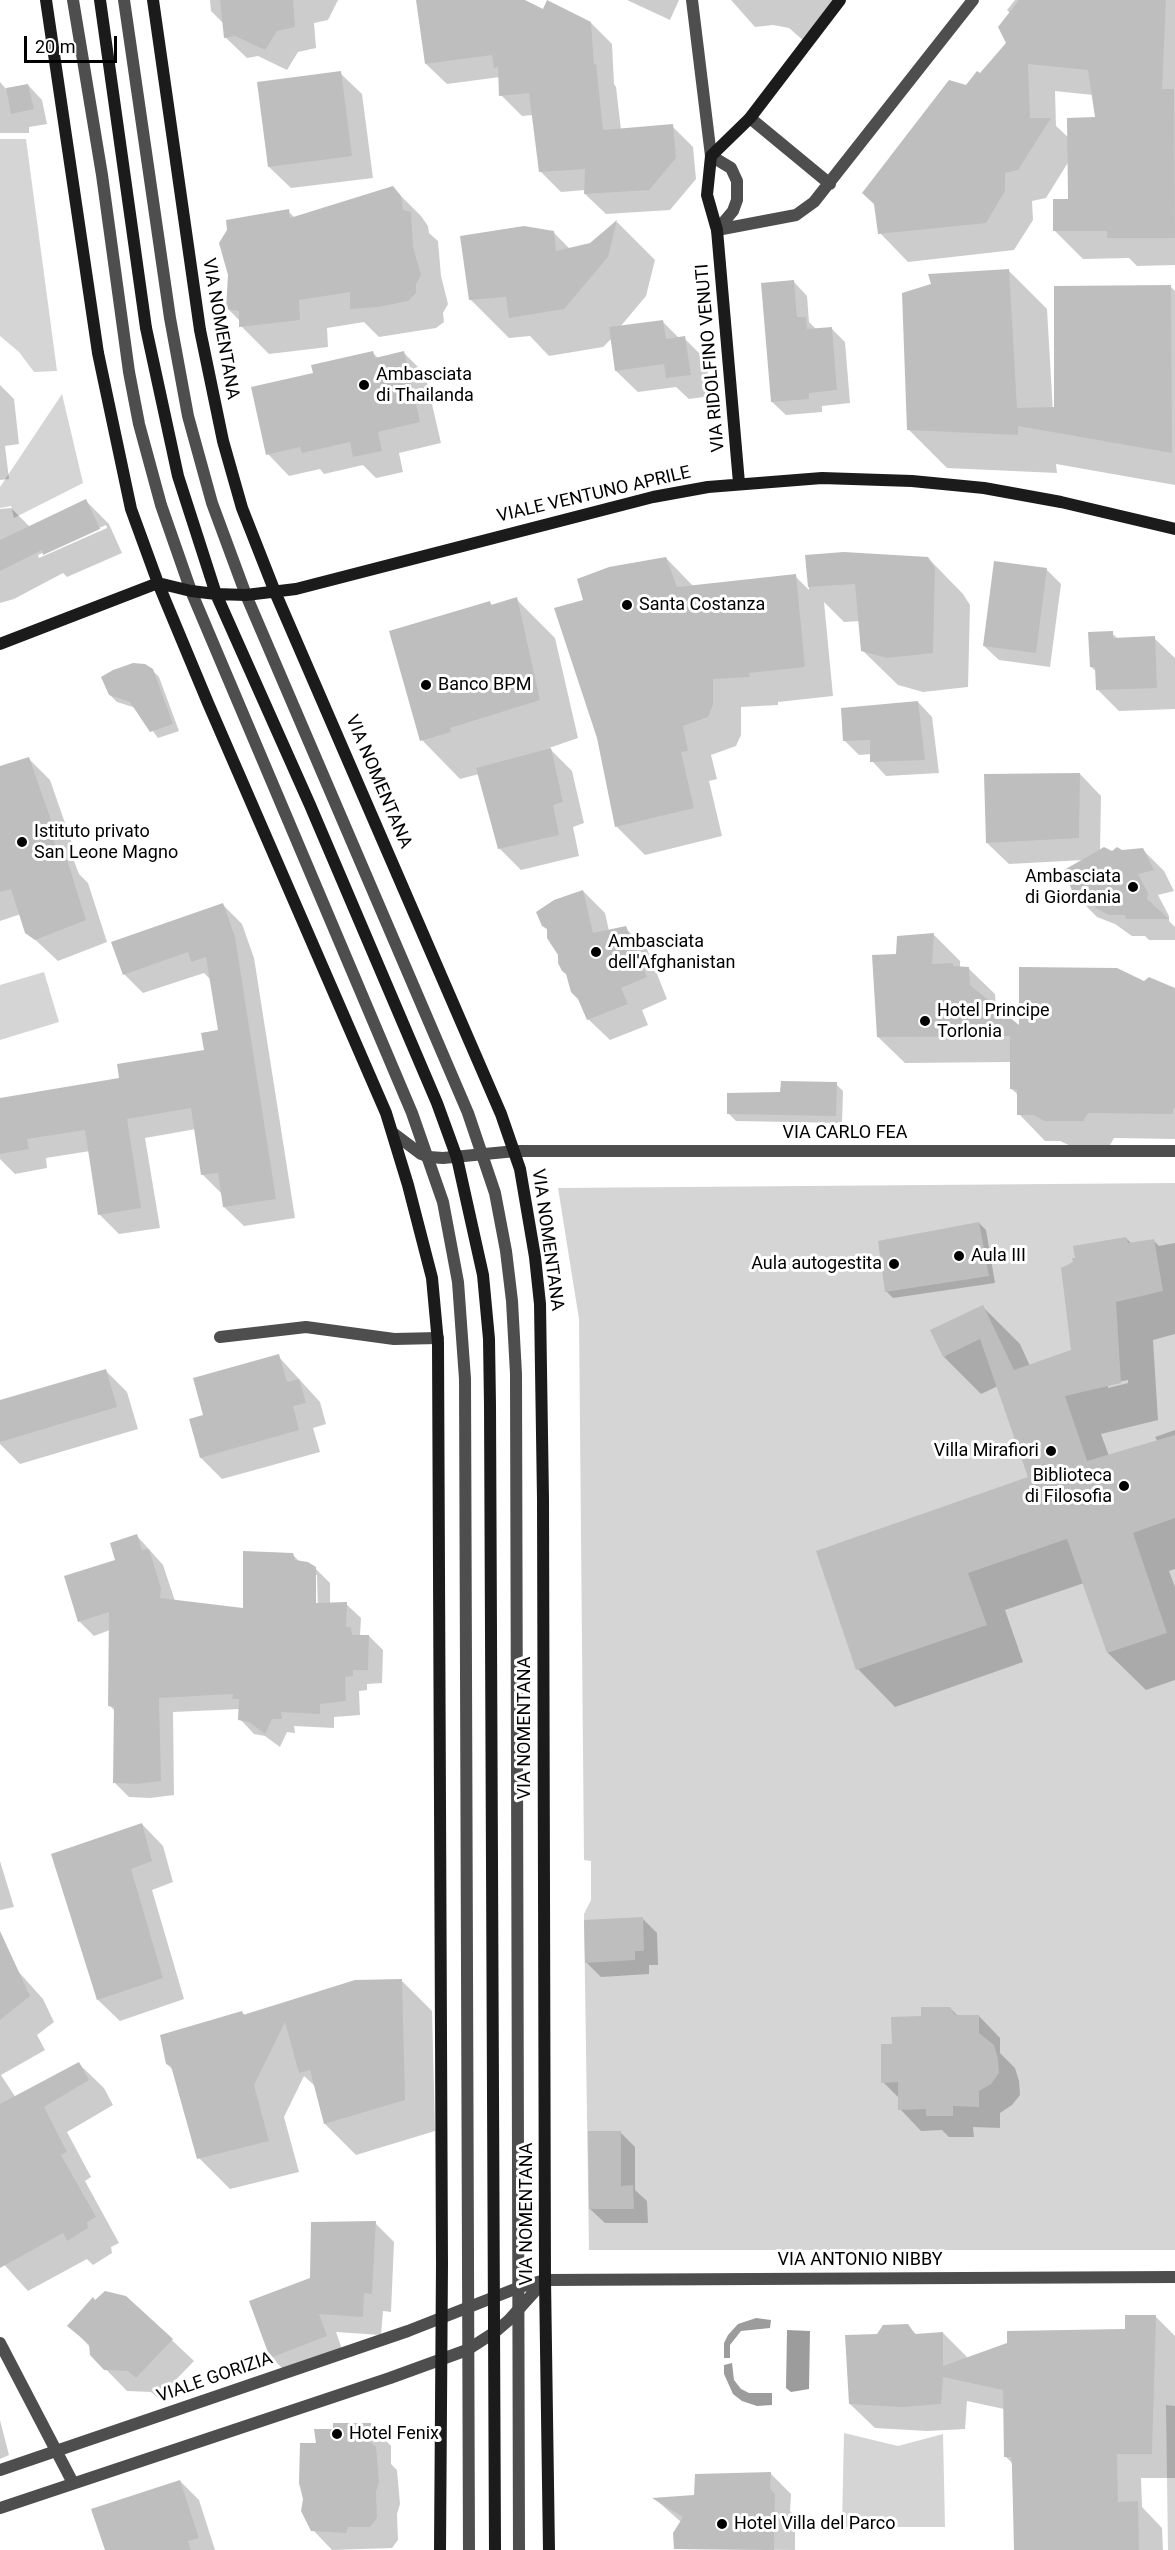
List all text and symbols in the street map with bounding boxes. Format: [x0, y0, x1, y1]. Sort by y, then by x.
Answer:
scale bar [27, 24, 120, 62]
text: 20 m [35, 36, 75, 57]
street label: VIA NOMENTANA [197, 257, 243, 401]
street label: VIA RIDOLFINO VENUTI [692, 263, 730, 453]
place label: Ambasciata di Thailanda [376, 364, 474, 406]
marker: Ambasciata di Thailanda [357, 378, 371, 392]
street label: VIALE VENTUNO APRILE [495, 462, 693, 528]
place label: Santa Costanza [639, 594, 765, 616]
marker: Santa Costanza [620, 598, 634, 612]
place label: Banco BPM [438, 674, 531, 696]
marker: Banco BPM [419, 678, 433, 692]
street label: VIA NOMENTANA [340, 712, 416, 852]
place label: Istituto privato San Leone Magno [34, 821, 178, 864]
marker: Istituto privato San Leone Magno [15, 835, 29, 849]
place label: Ambasciata di Giordania [1025, 866, 1121, 908]
marker: Ambasciata di Giordania [1126, 880, 1140, 894]
place label: Ambasciata dell'Afghanistan [608, 931, 735, 974]
marker: Ambasciata dell'Afghanistan [589, 945, 603, 959]
place label: Hotel Principe Torlonia [937, 1000, 1050, 1042]
marker: Hotel Principe Torlonia [918, 1014, 932, 1028]
street label: VIA CARLO FEA [782, 1122, 908, 1144]
street label: VIA NOMENTANA [526, 1168, 568, 1312]
place label: Aula III [971, 1245, 1026, 1267]
marker: Aula III [952, 1249, 966, 1263]
place label: Aula autogestita [751, 1253, 882, 1275]
marker: Aula autogestita [887, 1257, 901, 1271]
place label: Villa Mirafiori [934, 1440, 1039, 1462]
marker: Villa Mirafiori [1044, 1444, 1058, 1458]
place label: Biblioteca di Filosofia [1025, 1465, 1112, 1508]
marker: Biblioteca di Filosofia [1117, 1479, 1131, 1493]
street label: VIA NOMENTANA [514, 1656, 536, 1800]
street label: VIA NOMENTANA [516, 2142, 538, 2286]
street label: VIA ANTONIO NIBBY [777, 2249, 943, 2271]
street label: VIALE GORIZIA [154, 2348, 276, 2408]
place label: Hotel Fenix [349, 2423, 439, 2445]
marker: Hotel Fenix [330, 2427, 344, 2441]
place label: Hotel Villa del Parco [734, 2513, 895, 2535]
marker: Hotel Villa del Parco [715, 2517, 729, 2531]

